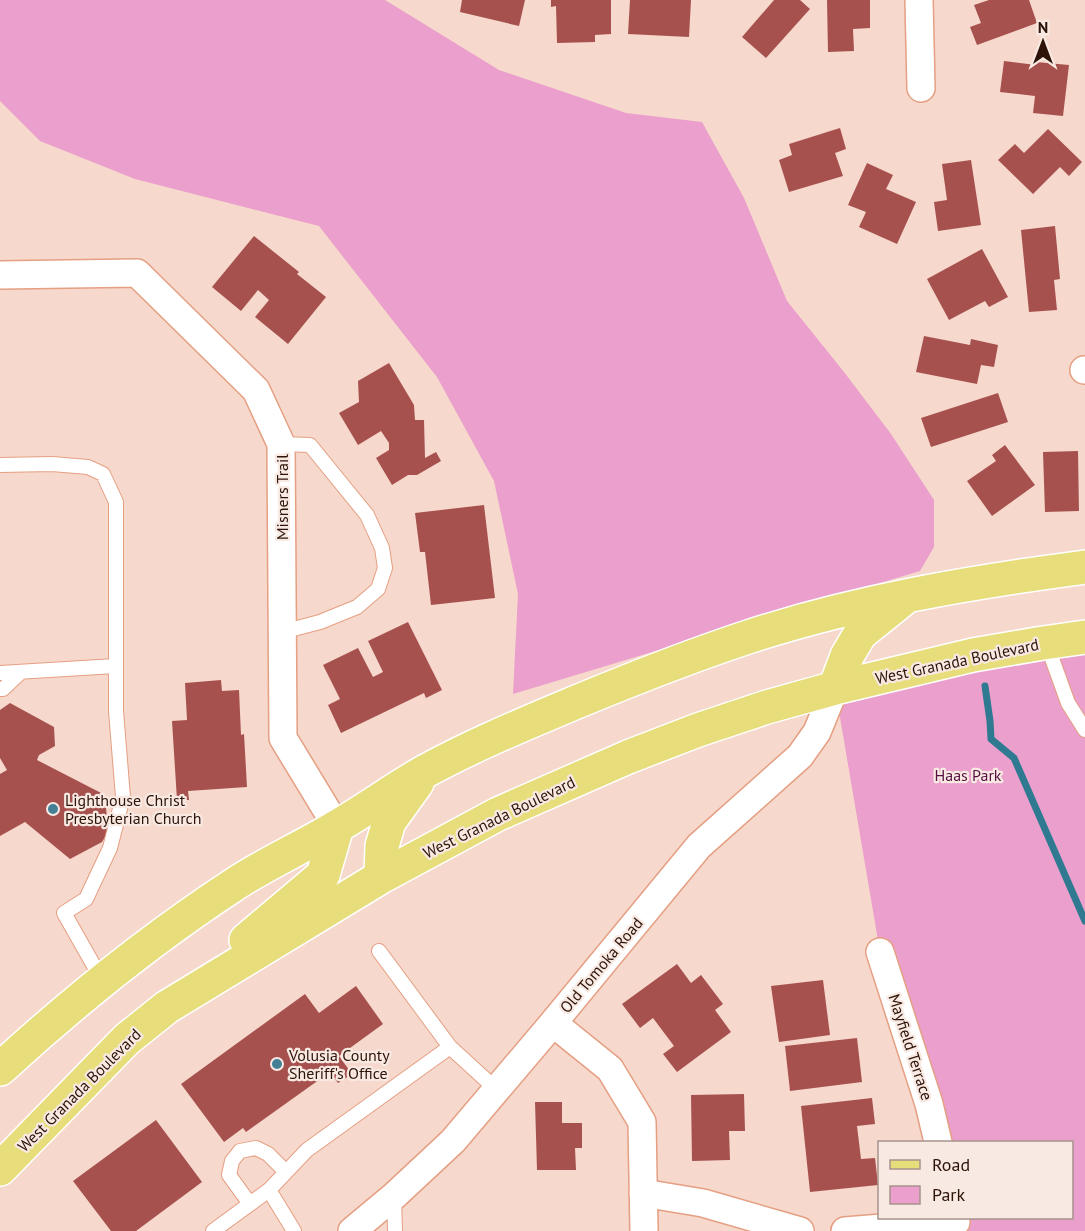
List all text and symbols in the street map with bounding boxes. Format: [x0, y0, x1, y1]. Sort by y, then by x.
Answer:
north arrow [1013, 12, 1073, 72]
text: N [1038, 17, 1048, 37]
street label: Misners Trail [272, 454, 292, 540]
street label: West Granada Boulevard [873, 634, 1041, 688]
park label: Haas Park [934, 765, 1002, 785]
street label: West Granada Boulevard [420, 772, 578, 862]
place label: Lighthouse Christ Presbyterian Church [65, 790, 202, 828]
marker: Lighthouse Christ Presbyterian Church [46, 802, 60, 816]
street label: Old Tomoka Road [555, 913, 647, 1017]
street label: Mayfield Terrace [884, 991, 938, 1103]
street label: West Granada Boulevard [13, 1024, 145, 1156]
place label: Volusia County Sheriff's Office [288, 1045, 390, 1083]
marker: Volusia County Sheriff's Office [270, 1057, 284, 1071]
legend [878, 1141, 1073, 1219]
text: Road [932, 1153, 970, 1176]
text: Park [932, 1183, 965, 1206]

